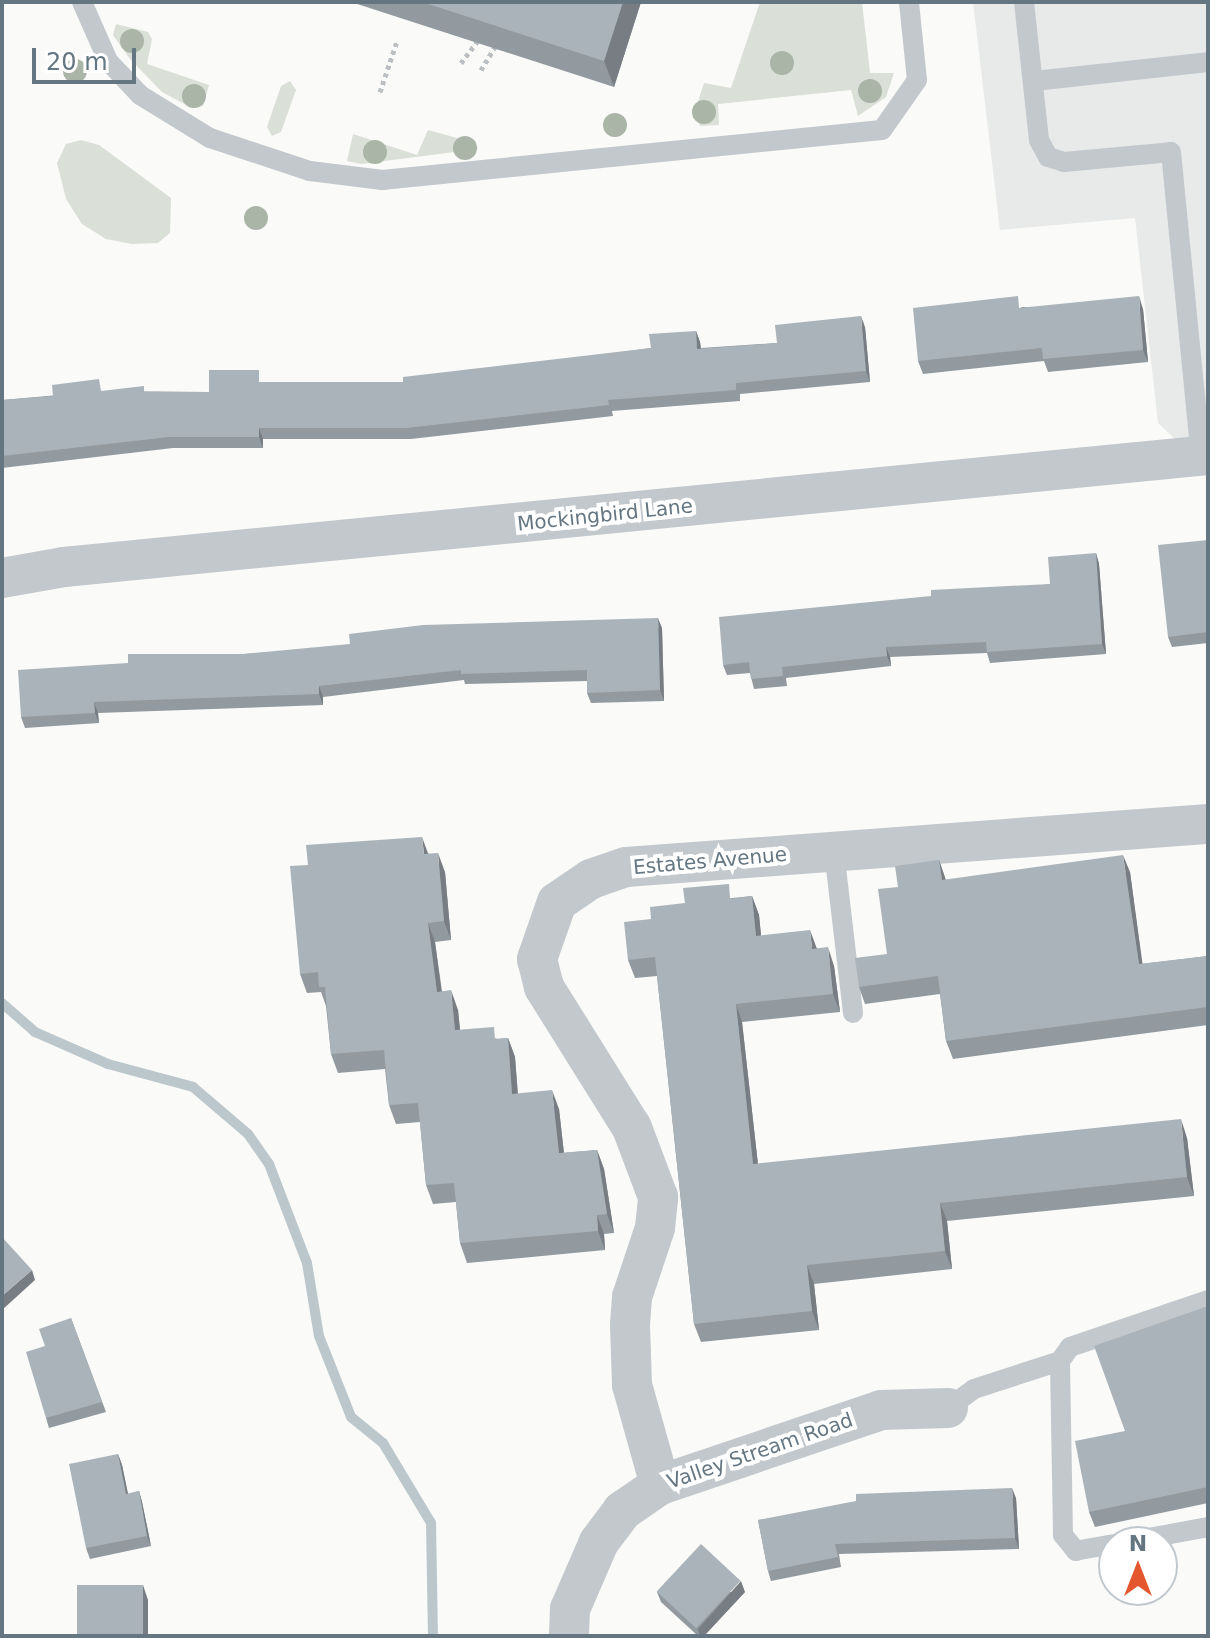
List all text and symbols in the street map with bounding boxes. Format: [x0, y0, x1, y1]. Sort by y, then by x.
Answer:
scale bar [36, 32, 140, 82]
text: 20 m [46, 48, 108, 76]
street label: Mockingbird Lane [516, 494, 694, 536]
street label: Estates Avenue [632, 842, 788, 880]
street label: Valley Stream Road [664, 1408, 856, 1494]
north arrow [1098, 1526, 1178, 1606]
text: N [1129, 1531, 1147, 1556]

